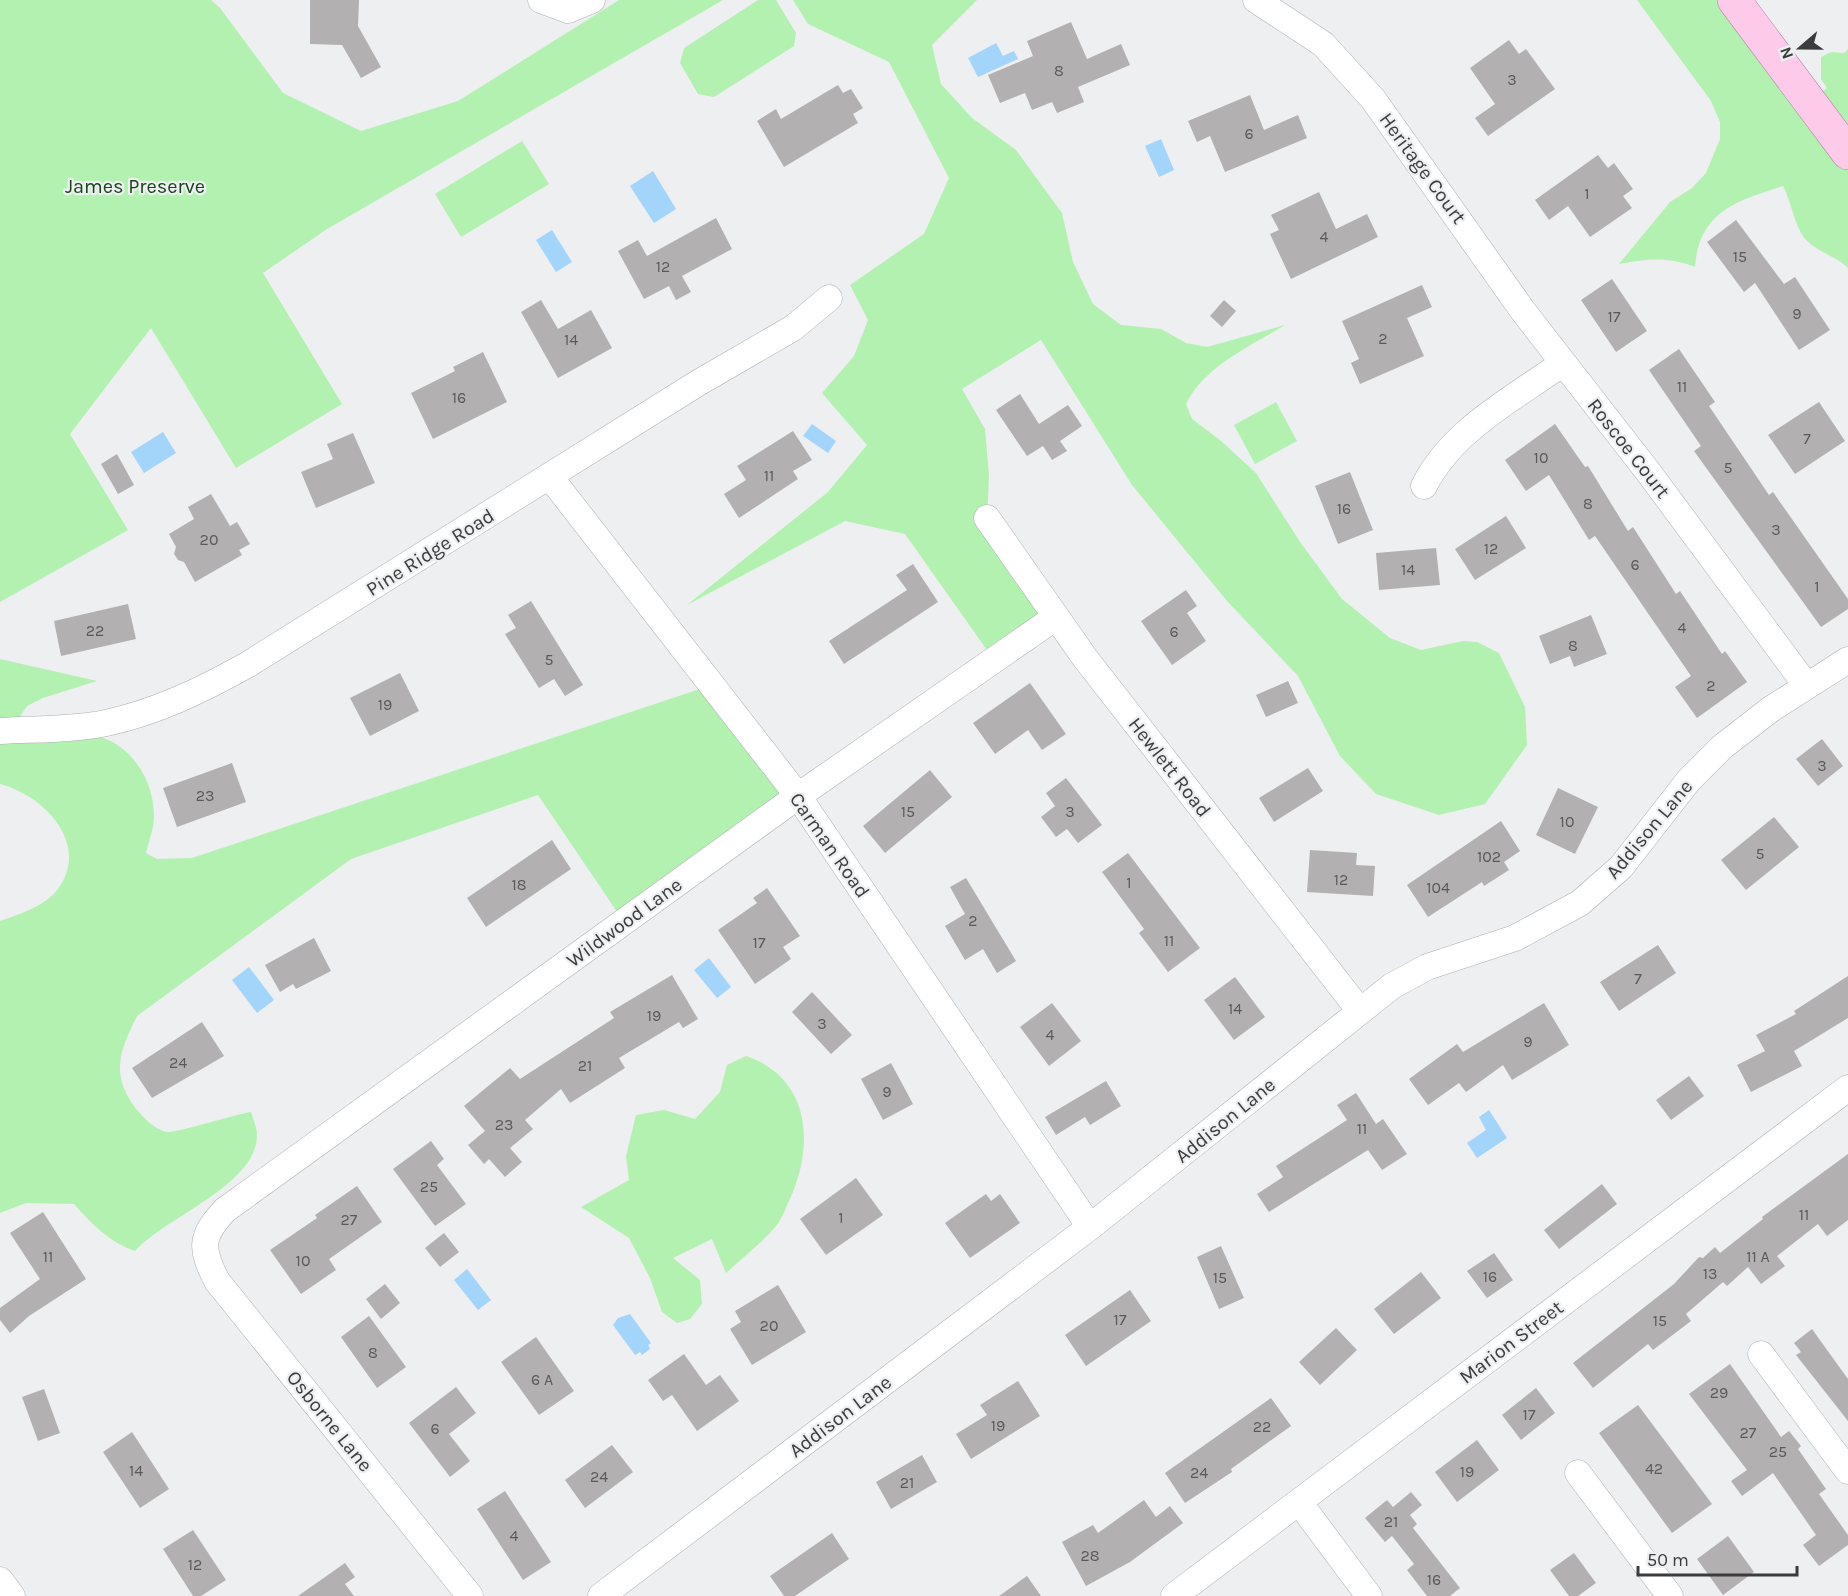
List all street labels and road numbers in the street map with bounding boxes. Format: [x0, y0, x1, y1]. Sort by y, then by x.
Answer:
street label: Heritage Court [1375, 108, 1471, 229]
street label: Roscoe Court [1583, 394, 1675, 503]
street label: Pine Ridge Road [362, 504, 498, 601]
street label: Hewlett Road [1124, 713, 1216, 822]
street label: Addison Lane [1601, 775, 1697, 883]
street label: Carman Road [785, 788, 874, 902]
street label: Wildwood Lane [562, 873, 686, 972]
street label: Addison Lane [1171, 1073, 1280, 1168]
street label: Marion Street [1455, 1296, 1568, 1389]
street label: Osborne Lane [282, 1366, 377, 1476]
street label: Addison Lane [785, 1370, 896, 1462]

